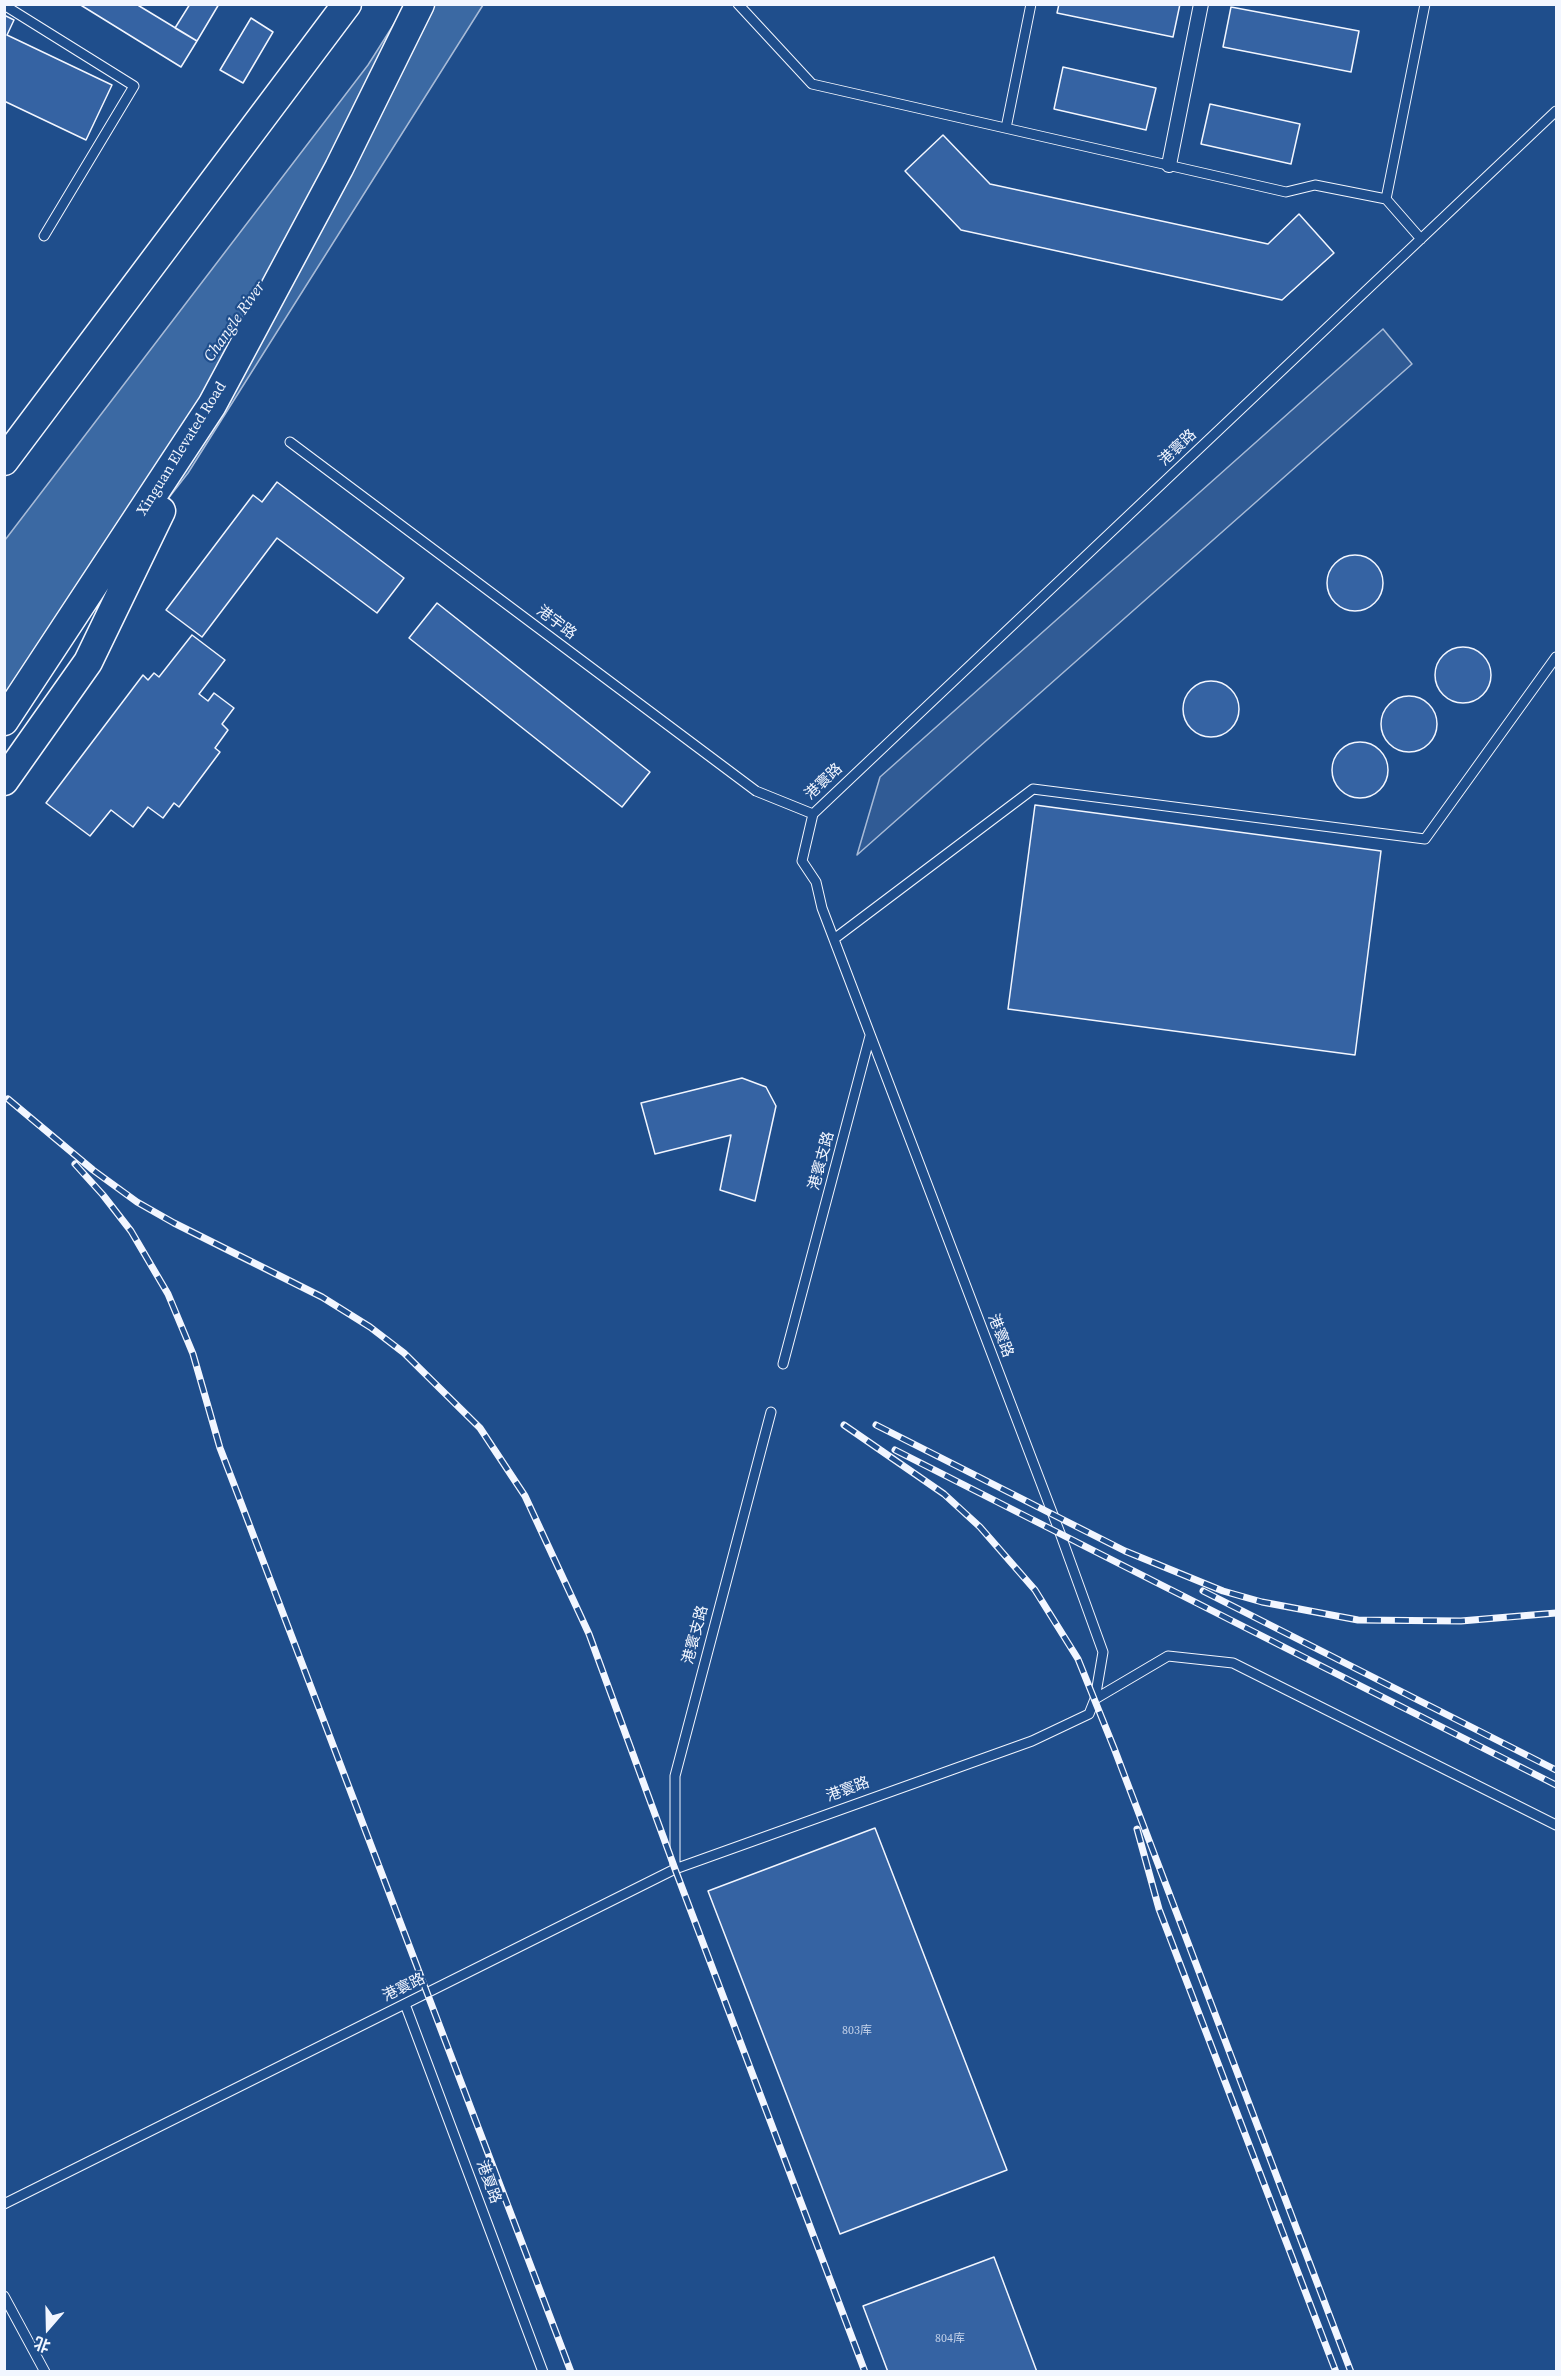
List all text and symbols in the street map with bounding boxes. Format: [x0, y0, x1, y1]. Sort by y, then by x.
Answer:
water label: Changle River [200, 278, 270, 366]
street label: Xinguan Elevated Road [133, 379, 231, 519]
street label: 港寰路 [1155, 426, 1201, 470]
street label: 港宇路 [533, 602, 579, 644]
street label: 港寰路 [801, 760, 847, 804]
street label: 港寰支路 [806, 1130, 838, 1192]
street label: 港寰路 [984, 1312, 1016, 1360]
street label: 港寰支路 [680, 1604, 712, 1666]
street label: 港寰路 [824, 1774, 872, 1806]
street label: 港寰路 [380, 1970, 428, 2006]
house number: 803库 [842, 2024, 872, 2038]
street label: 港夏路 [472, 2158, 504, 2206]
north arrow [18, 2298, 78, 2358]
text: 北 [31, 2332, 53, 2358]
house number: 804库 [935, 2332, 965, 2346]

